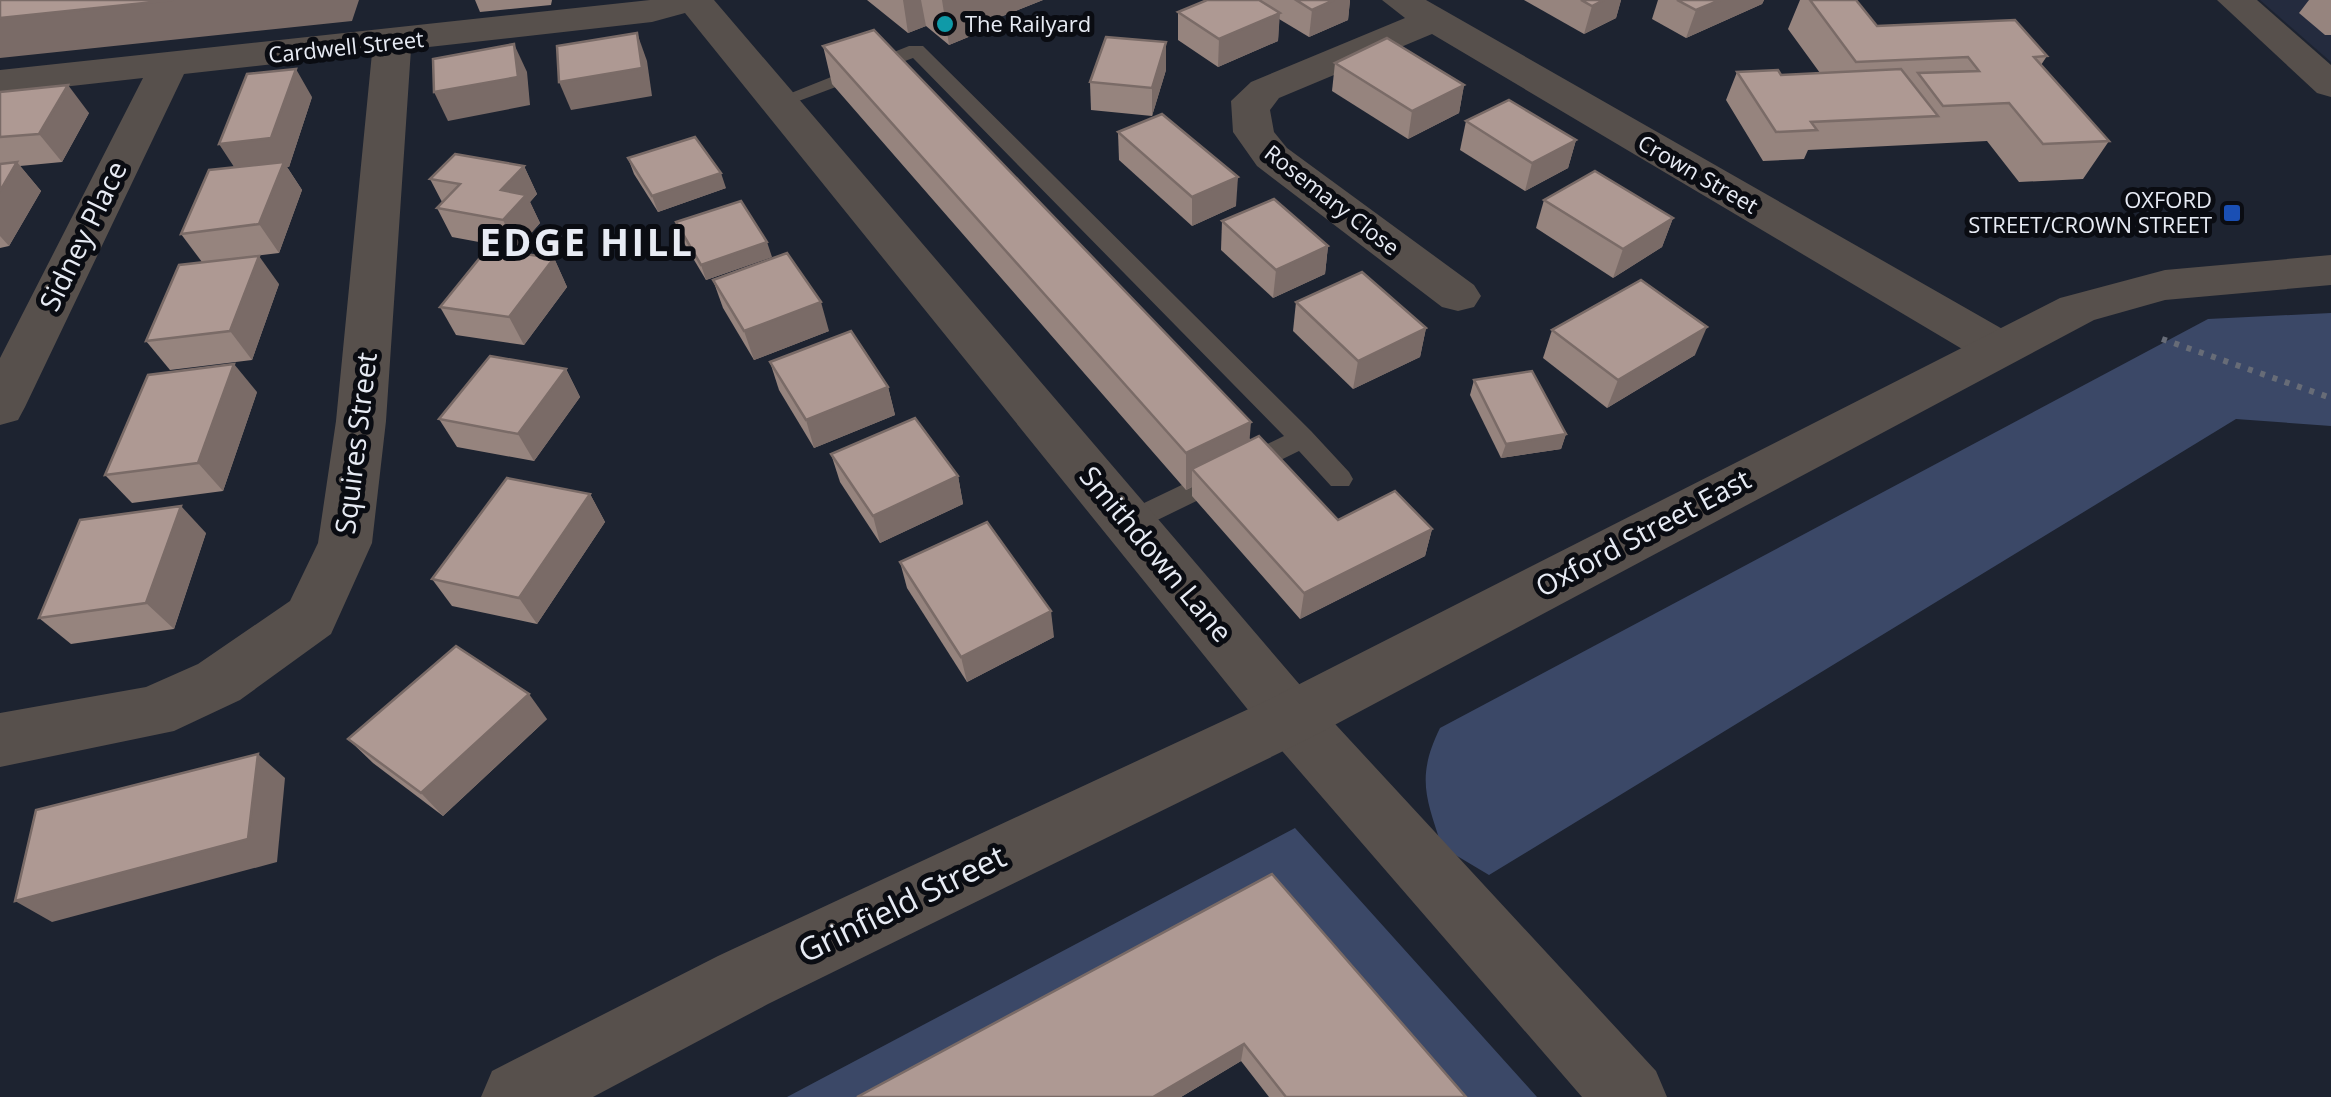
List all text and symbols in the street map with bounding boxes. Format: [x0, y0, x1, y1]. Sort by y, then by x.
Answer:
place label: The Railyard [965, 8, 1091, 38]
marker: The Railyard [934, 13, 956, 35]
street label: Cardwell Street [267, 23, 425, 69]
street label: Crown Street [1633, 127, 1764, 220]
street label: Rosemary Close [1259, 137, 1406, 261]
street label: Sidney Place [29, 154, 135, 317]
place label: OXFORD STREET/CROWN STREET [1968, 184, 2212, 239]
marker: OXFORD STREET/CROWN STREET [2221, 202, 2243, 224]
district label: EDGE HILL [479, 215, 695, 267]
street label: Squires Street [325, 350, 385, 536]
street label: Smithdown Lane [1072, 457, 1242, 649]
street label: Oxford Street East [1528, 459, 1757, 605]
street label: Grinfield Street [790, 834, 1012, 972]

